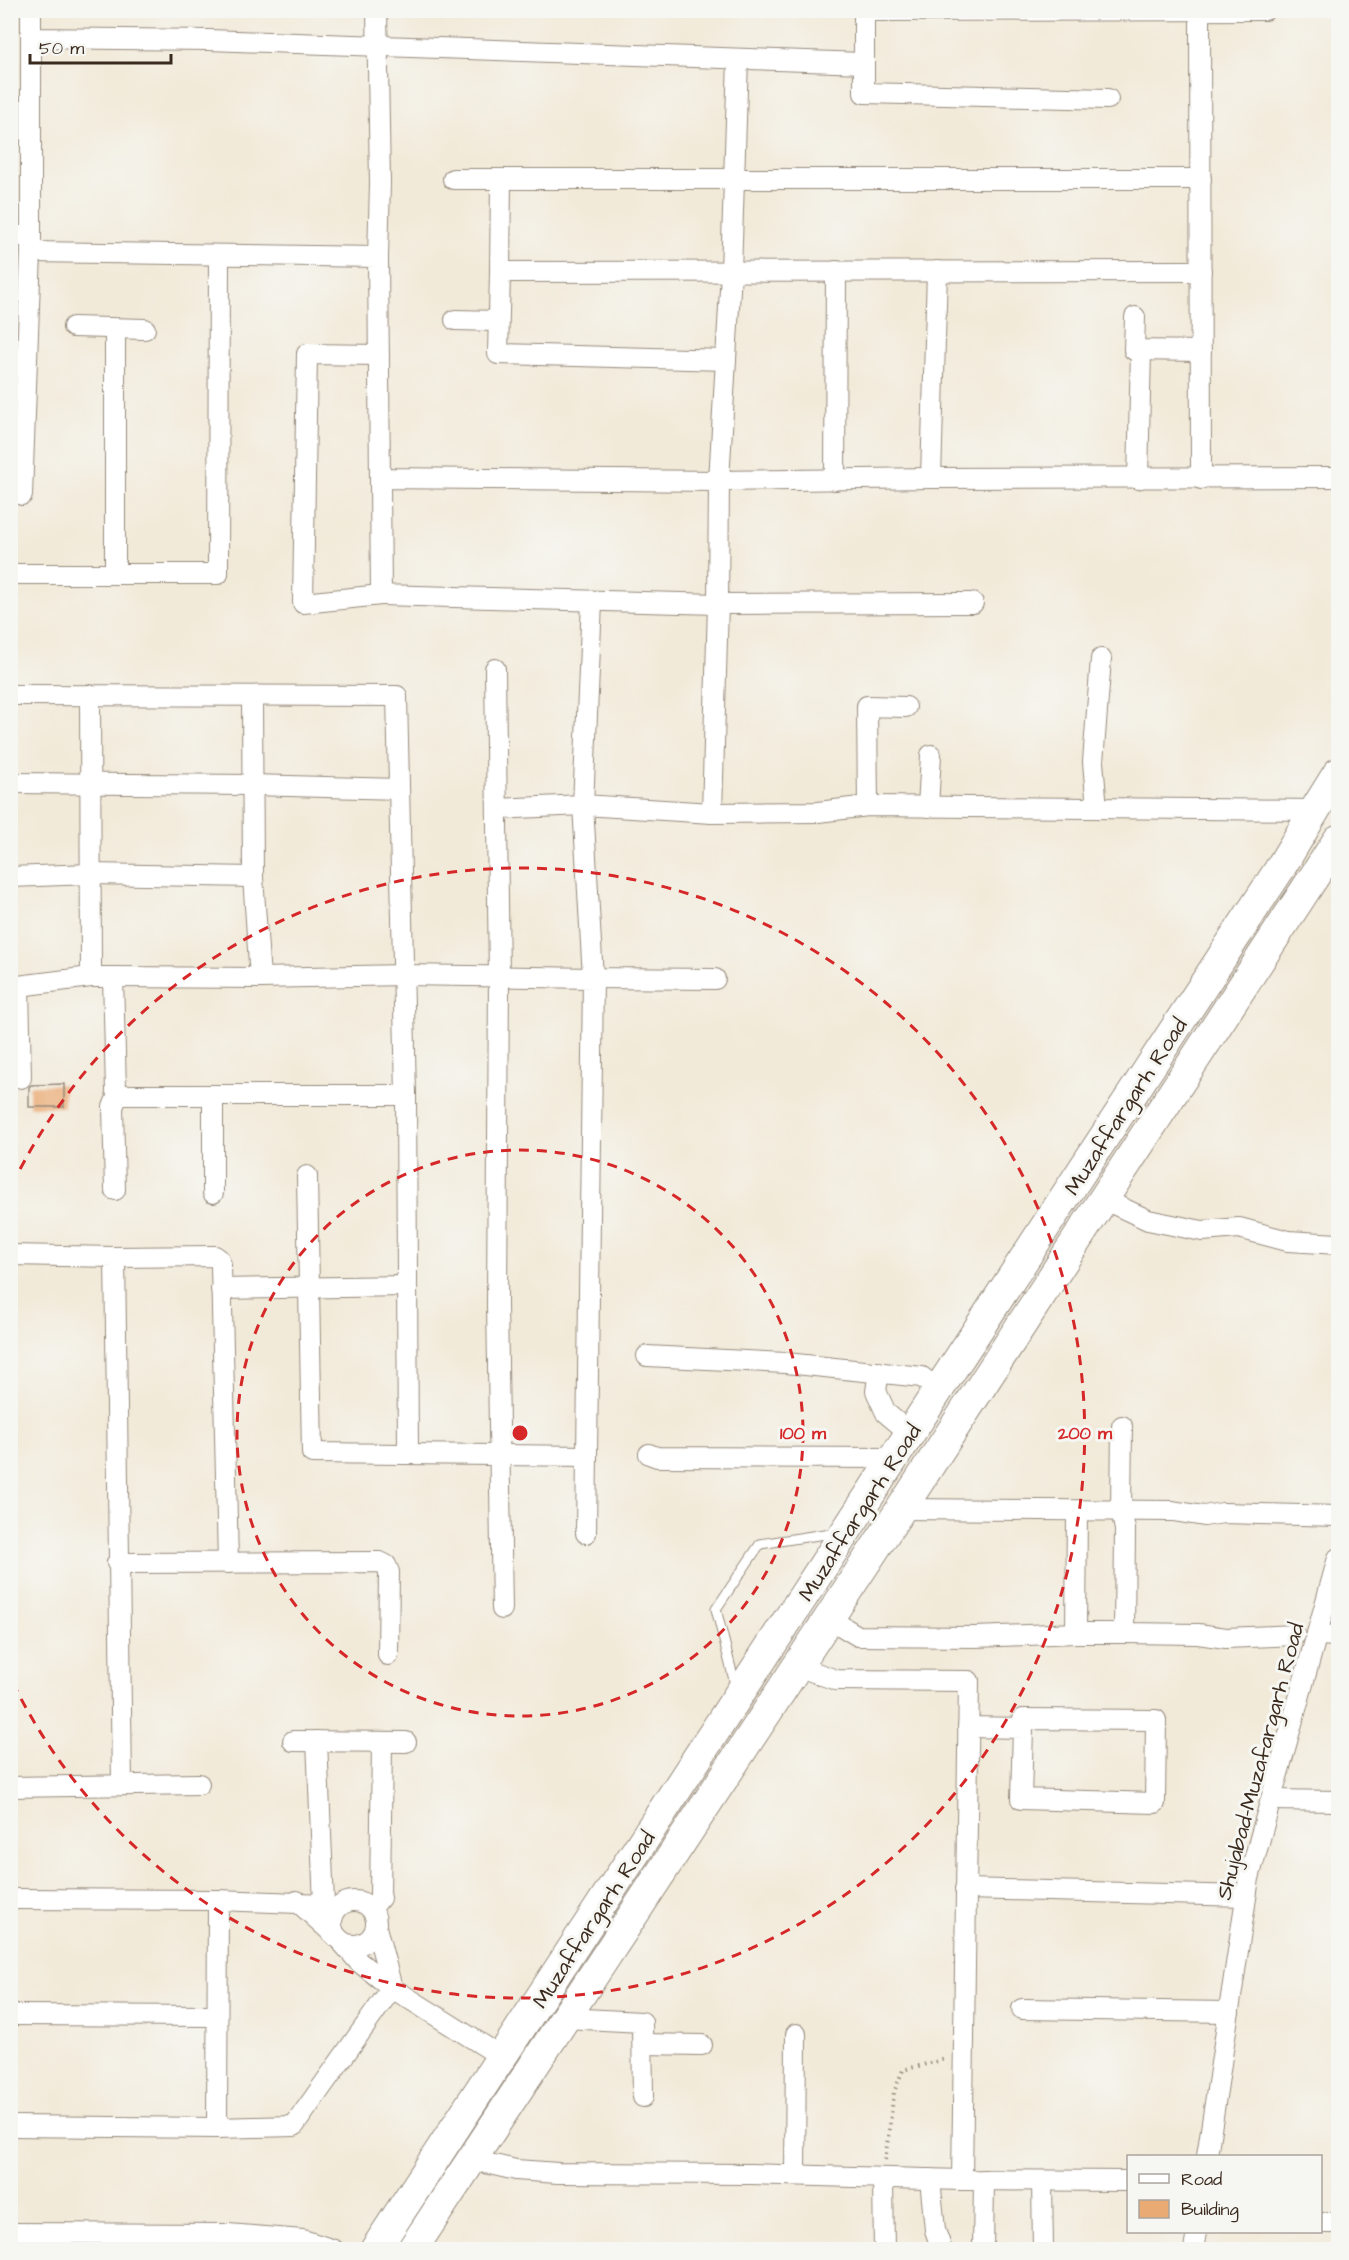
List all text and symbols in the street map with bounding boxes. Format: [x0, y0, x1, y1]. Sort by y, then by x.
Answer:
scale bar [30, 27, 171, 65]
text: 50 m [39, 36, 84, 61]
street label: Muzaffargarh Road [1057, 1012, 1196, 1202]
street label: Muzaffargarh Road [791, 1418, 930, 1608]
text: 100 m [780, 1421, 827, 1446]
text: 200 m [1057, 1421, 1113, 1446]
centre of rings [510, 1423, 530, 1443]
street label: Shujabad-Muzafargarh Road [1209, 1619, 1313, 1904]
street label: Muzaffargarh Road [525, 1825, 664, 2015]
legend [1127, 2155, 1322, 2233]
text: Road [1181, 2167, 1222, 2192]
text: Building [1181, 2197, 1239, 2223]

